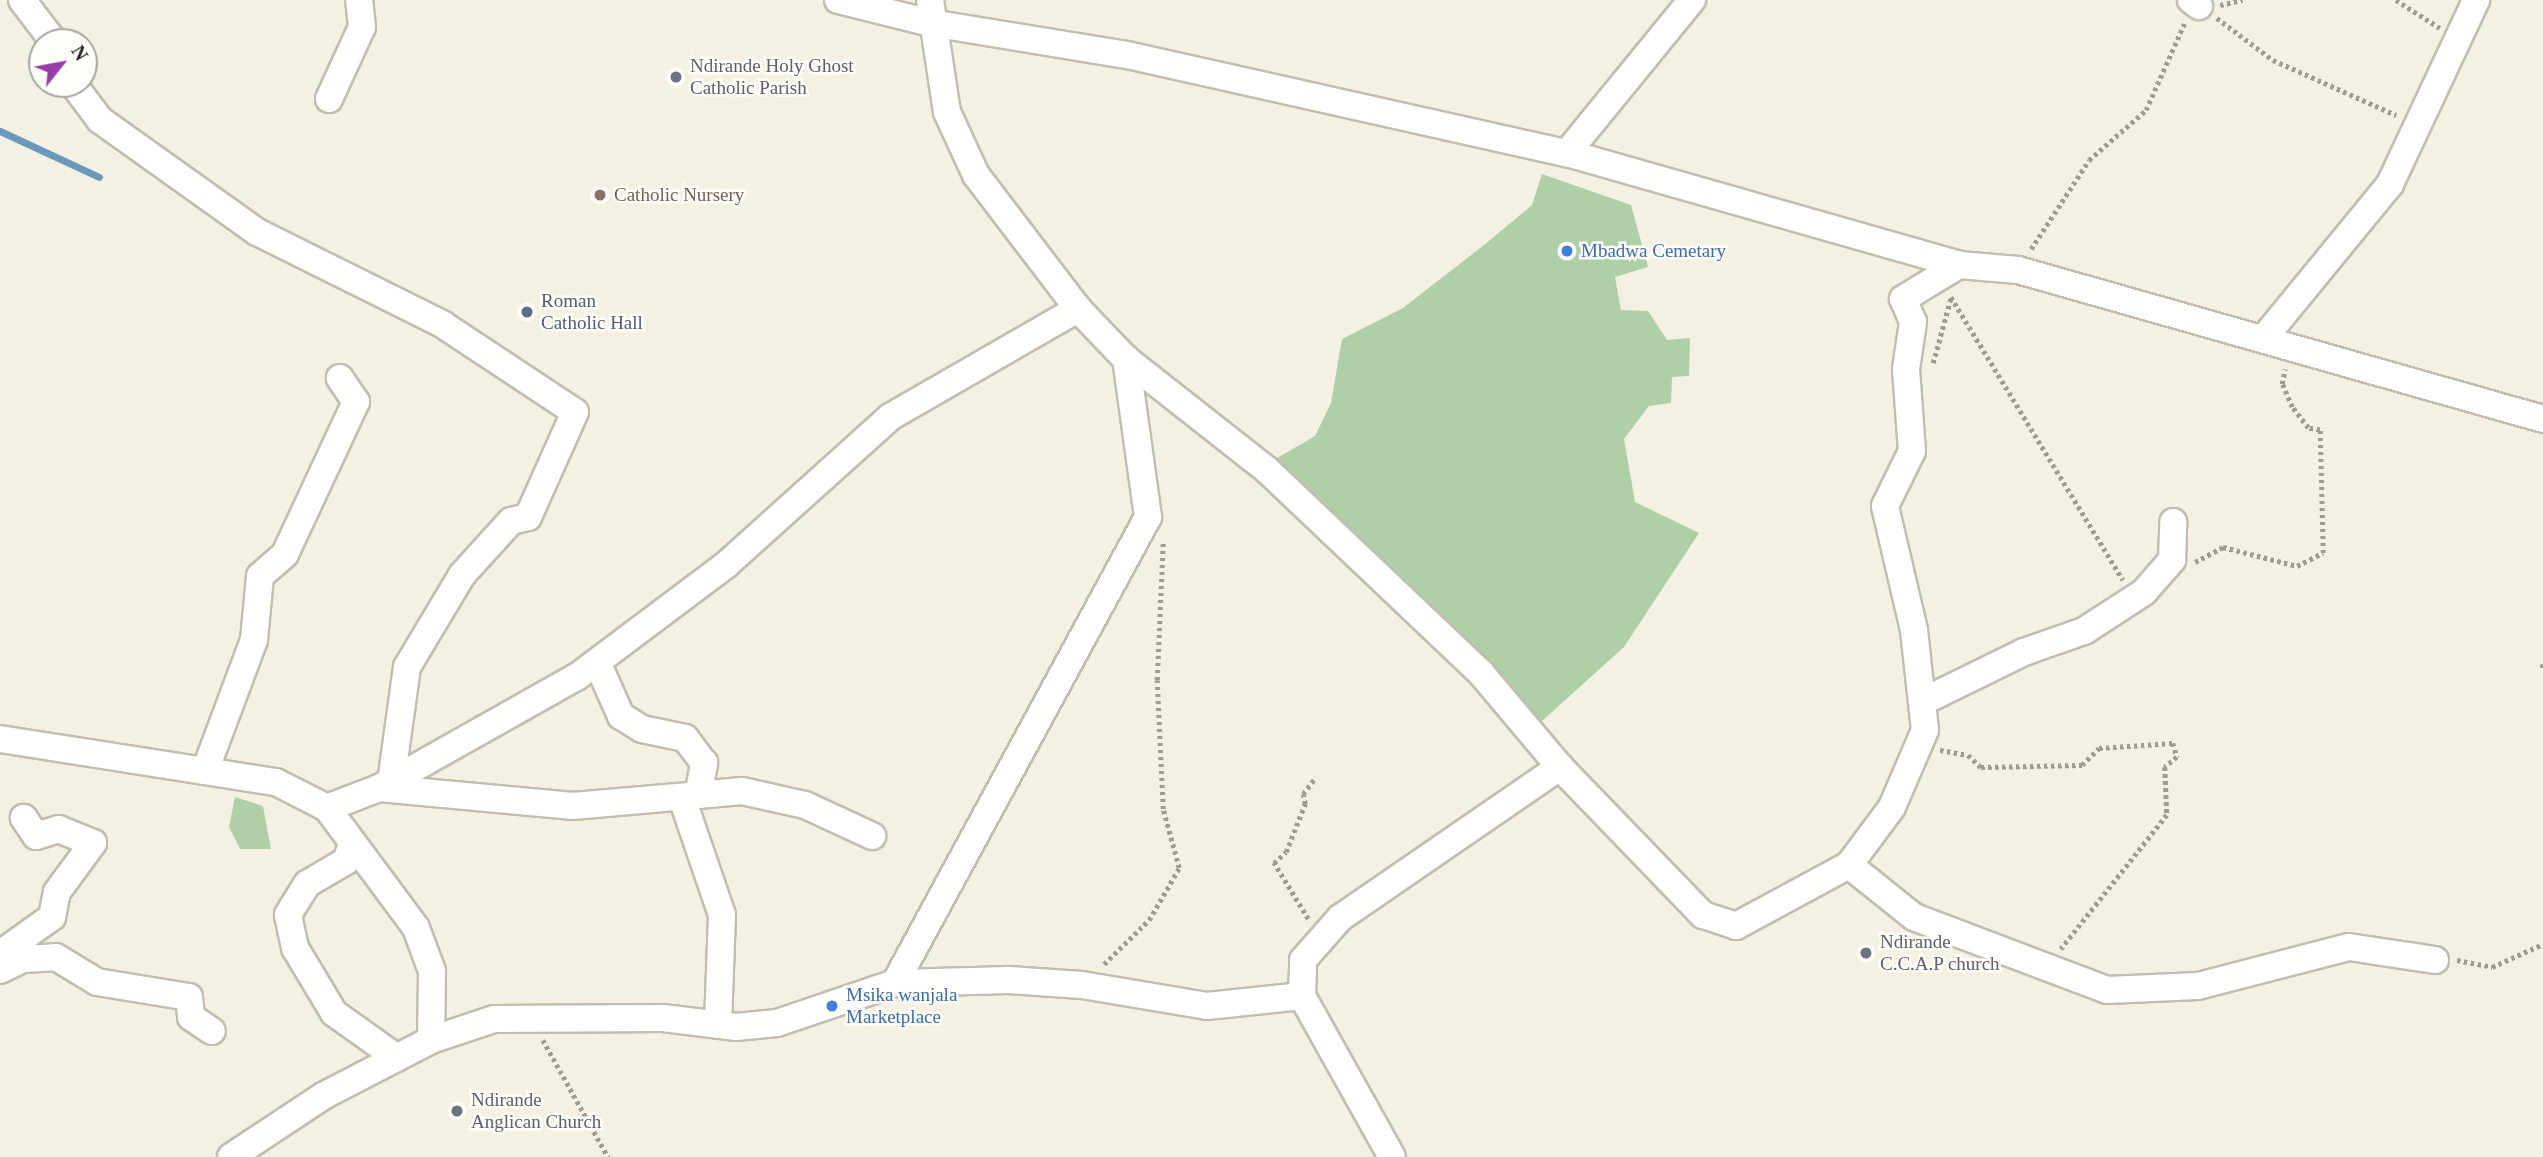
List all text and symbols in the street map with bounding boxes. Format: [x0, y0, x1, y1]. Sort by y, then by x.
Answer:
north arrow [28, 28, 98, 98]
text: N [67, 42, 92, 64]
place label: Ndirande Holy Ghost Catholic Parish [690, 55, 854, 99]
marker: Ndirande Holy Ghost Catholic Parish [668, 69, 684, 85]
place label: Catholic Nursery [614, 184, 744, 206]
marker: Catholic Nursery [592, 187, 608, 203]
place label: Mbadwa Cemetary [1581, 240, 1726, 262]
marker: Mbadwa Cemetary [1559, 243, 1575, 259]
place label: Roman Catholic Hall [541, 290, 643, 334]
marker: Roman Catholic Hall [519, 304, 535, 320]
place label: Ndirande C.C.A.P church [1880, 931, 2000, 975]
marker: Ndirande C.C.A.P church [1858, 945, 1874, 961]
place label: Msika wanjala Marketplace [846, 984, 957, 1028]
marker: Msika wanjala Marketplace [824, 998, 840, 1014]
place label: Ndirande Anglican Church [471, 1089, 601, 1133]
marker: Ndirande Anglican Church [449, 1103, 465, 1119]

